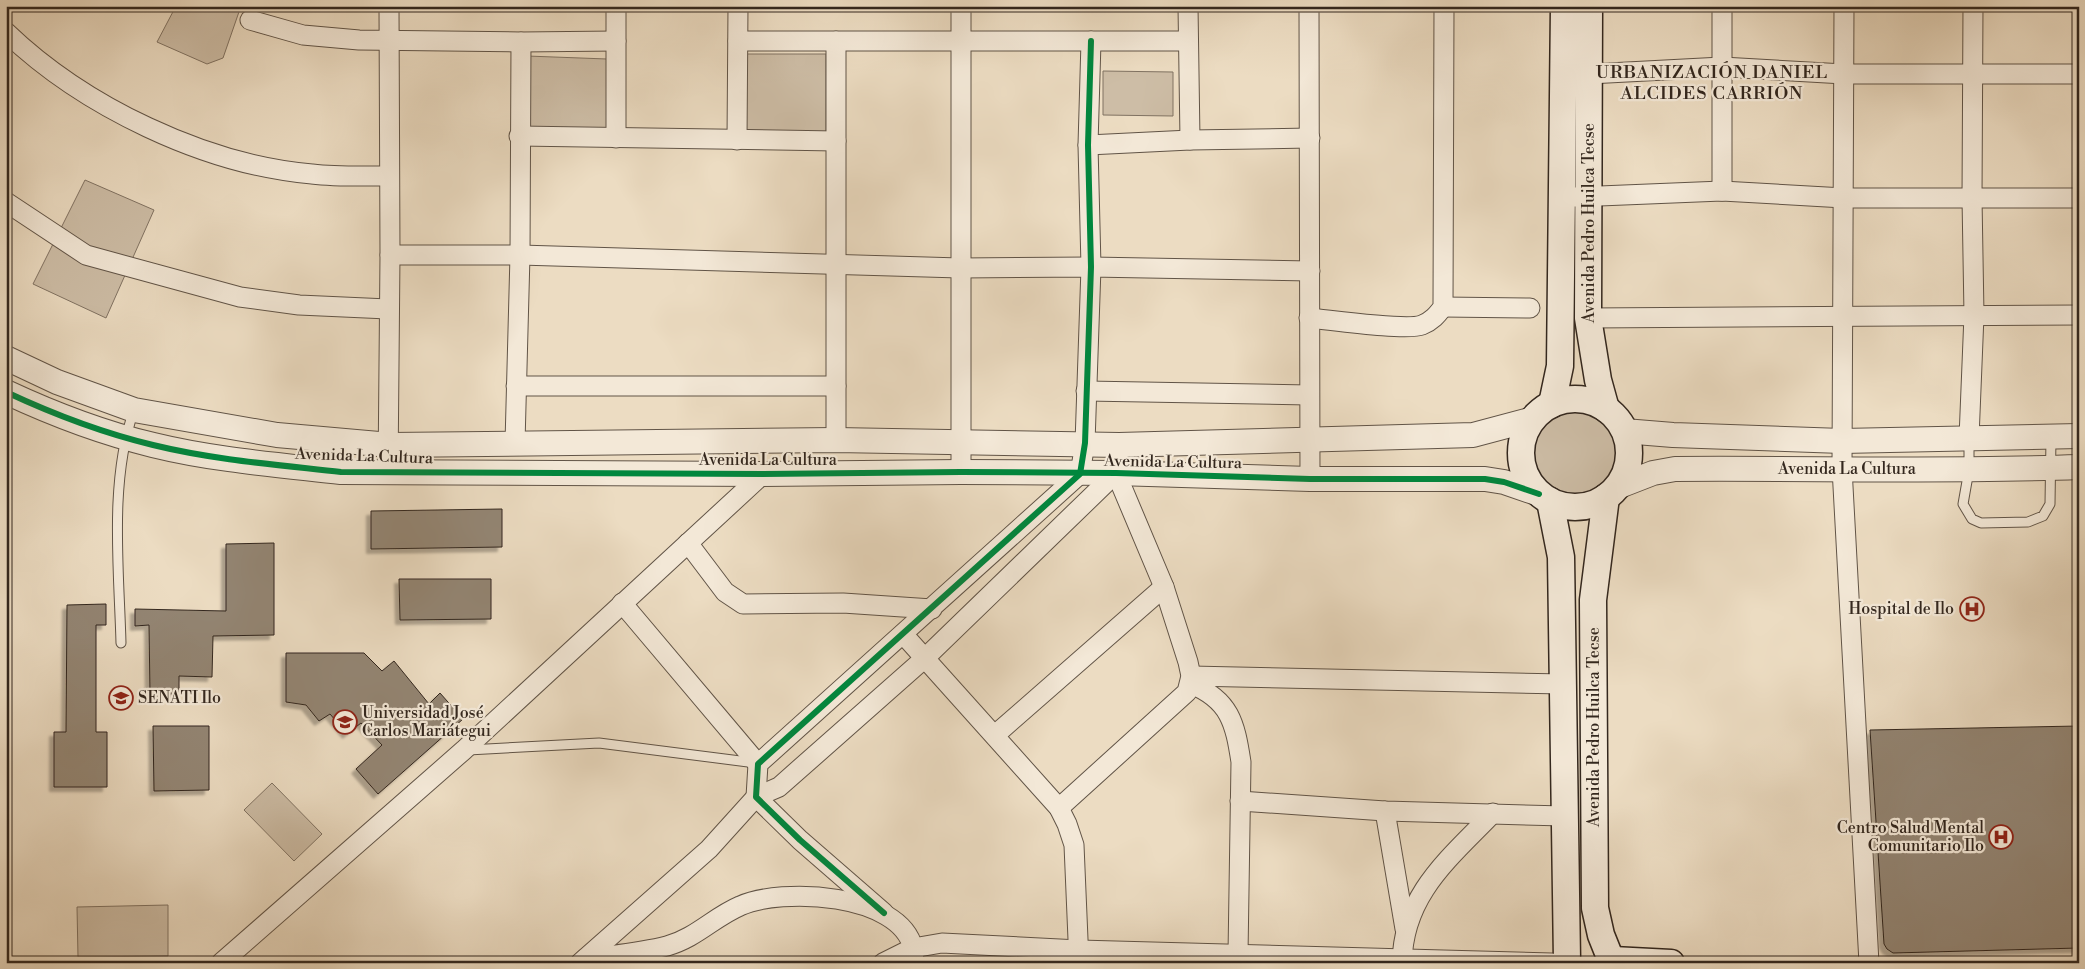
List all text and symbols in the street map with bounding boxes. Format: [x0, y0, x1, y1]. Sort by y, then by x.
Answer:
district label: URBANIZACIÓN DANIEL ALCIDES CARRIÓN [1596, 61, 1828, 105]
street label: Avenida Pedro Huilca Tecse [1579, 123, 1599, 324]
street label: Avenida La Cultura [294, 444, 434, 468]
street label: Avenida La Cultura [698, 450, 838, 470]
street label: Avenida La Cultura [1103, 451, 1243, 473]
street label: Avenida La Cultura [1777, 459, 1917, 479]
hospital icon: Hospital de Ilo [1959, 596, 1985, 622]
place label: Hospital de Ilo [1849, 599, 1954, 619]
street label: Avenida Pedro Huilca Tecse [1584, 627, 1604, 828]
school or university icon: SENATI Ilo [108, 685, 134, 711]
place label: SENATI Ilo [138, 688, 221, 708]
place label: Universidad José Carlos Mariátegui [362, 703, 491, 741]
school or university icon: Universidad José Carlos Mariátegui [332, 709, 358, 735]
place label: Centro Salud Mental Comunitario Ilo [1837, 818, 1984, 856]
hospital icon: Centro Salud Mental Comunitario Ilo [1988, 824, 2014, 850]

